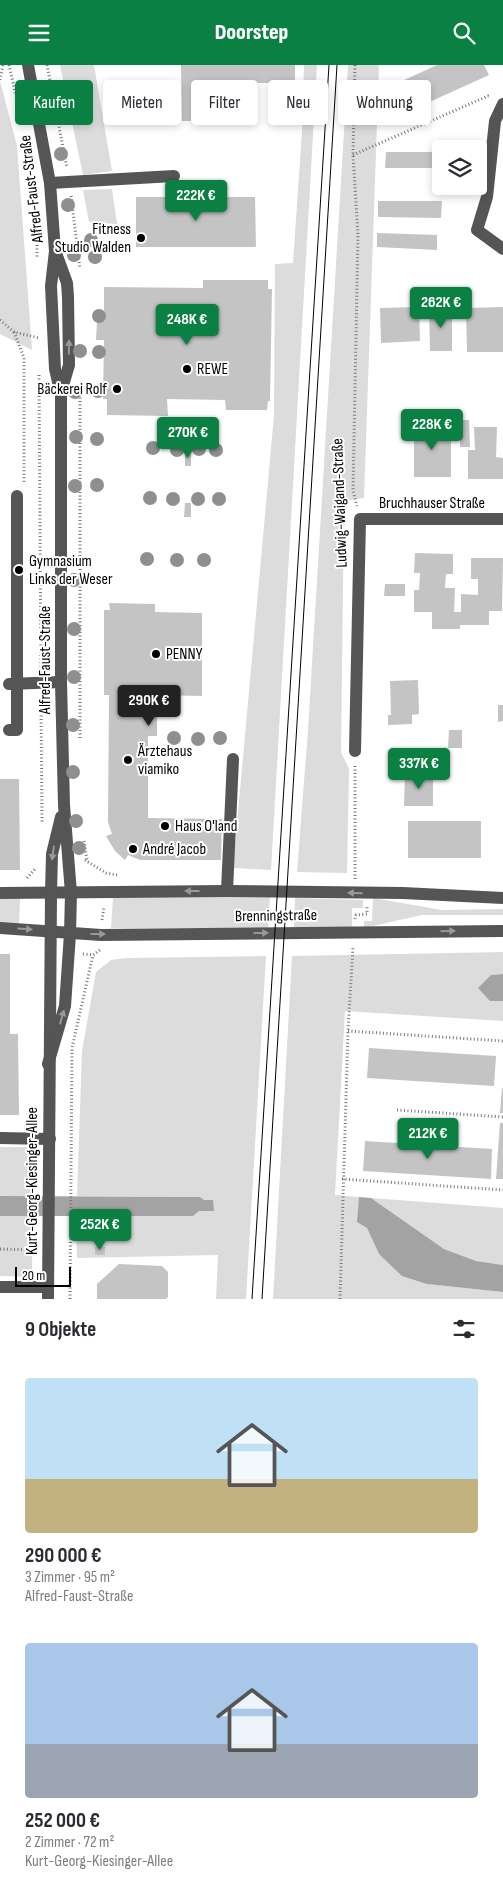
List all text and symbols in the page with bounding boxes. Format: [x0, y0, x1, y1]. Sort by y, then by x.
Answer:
icon: menu [25, 19, 53, 47]
text: Doorstep [215, 19, 288, 46]
icon: search [450, 19, 478, 47]
chip: Kaufen [15, 80, 93, 125]
chip: Mieten [103, 80, 181, 125]
chip: Filter [191, 80, 258, 125]
chip: Neu [268, 80, 328, 125]
chip: Wohnung [338, 80, 431, 125]
street label: Alfred-Faust-Straße [16, 134, 48, 245]
map controls [432, 140, 487, 195]
button: layers [432, 140, 487, 195]
pin: 222K € [155, 179, 237, 222]
text: 222K € [176, 186, 216, 205]
place label: Fitness Studio Walden [55, 220, 131, 257]
marker: Fitness Studio Walden [135, 232, 147, 244]
pin: 262K € [400, 287, 482, 329]
text: 262K € [421, 293, 461, 312]
pin: 248K € [146, 303, 228, 346]
text: 248K € [167, 310, 207, 329]
one-way arrow [65, 339, 73, 355]
place label: REWE [197, 360, 228, 379]
marker: REWE [181, 363, 193, 375]
place label: Bäckerei Rolf [37, 380, 107, 399]
marker: Bäckerei Rolf [111, 383, 123, 395]
pin: 228K € [391, 409, 473, 451]
text: 228K € [412, 415, 452, 434]
pin: 270K € [147, 417, 229, 459]
text: 270K € [168, 423, 208, 442]
street label: Ludwig-Waigand-Straße [328, 438, 352, 568]
street label: Bruchhauser Straße [379, 494, 485, 513]
place label: Gymnasium Links der Weser [29, 552, 113, 589]
marker: Gymnasium Links der Weser [13, 564, 25, 576]
street label: Alfred-Faust-Straße [36, 606, 55, 715]
place label: PENNY [166, 645, 203, 664]
marker: PENNY [150, 648, 162, 660]
pin: 290K € [108, 685, 190, 727]
text: 290K € [129, 691, 169, 710]
place label: Ärztehaus viamiko [137, 742, 192, 779]
pin: 337K € [378, 747, 460, 790]
marker: Ärztehaus viamiko [122, 754, 134, 766]
text: 337K € [399, 754, 439, 773]
place label: Haus O'land [175, 817, 237, 836]
marker: Haus O'land [159, 820, 171, 832]
place label: André Jacob [142, 840, 206, 859]
marker: André Jacob [127, 843, 139, 855]
one-way arrow [49, 845, 57, 861]
one-way arrow [184, 887, 200, 895]
one-way arrow [346, 889, 362, 897]
street label: Brenningstraße [235, 906, 317, 926]
one-way arrow [17, 925, 33, 933]
one-way arrow [440, 927, 456, 935]
one-way arrow [253, 928, 269, 936]
one-way arrow [91, 930, 107, 938]
one-way arrow [58, 1009, 66, 1025]
street label: Kurt-Georg-Kiesinger-Allee [23, 1107, 42, 1255]
pin: 212K € [387, 1117, 469, 1160]
text: 212K € [408, 1124, 448, 1143]
pin: 252K € [59, 1209, 141, 1251]
text: 252K € [80, 1215, 120, 1234]
scale bar [15, 1264, 71, 1287]
text: 20 m [22, 1267, 45, 1284]
icon: filters [450, 1315, 478, 1343]
text: 9 Objekte [25, 1317, 96, 1342]
icon: home [207, 1410, 297, 1500]
text: 290 000 € [25, 1543, 101, 1568]
text: 3 Zimmer · 95 m² [25, 1568, 115, 1587]
text: Alfred-Faust-Straße [25, 1587, 133, 1606]
icon: home [207, 1675, 297, 1765]
text: 252 000 € [25, 1808, 100, 1833]
text: 2 Zimmer · 72 m² [25, 1833, 114, 1852]
text: Kurt-Georg-Kiesinger-Allee [25, 1852, 173, 1871]

